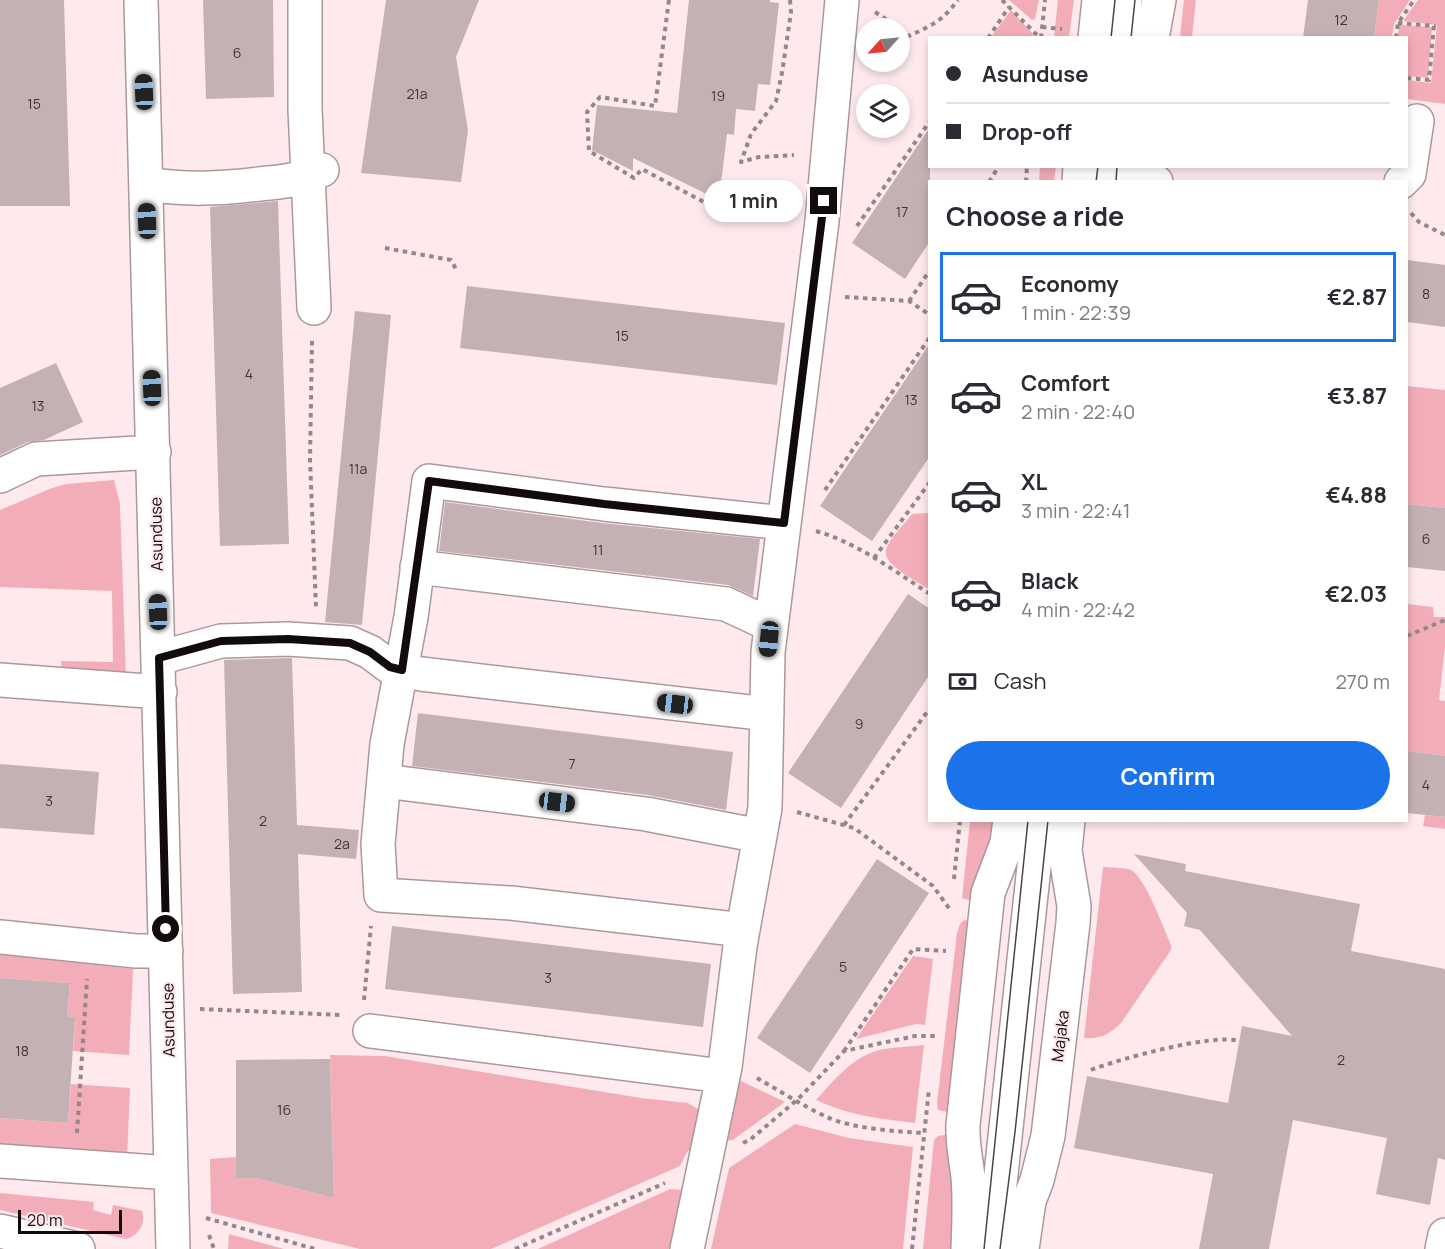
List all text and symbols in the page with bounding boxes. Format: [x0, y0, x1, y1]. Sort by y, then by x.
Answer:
house number: 12 [1334, 10, 1348, 29]
north arrow [856, 18, 910, 72]
map controls [856, 18, 910, 138]
house number: 6 [233, 43, 241, 62]
text: Asunduse [982, 59, 1089, 89]
car [134, 74, 154, 110]
house number: 21a [406, 84, 428, 103]
button: layers [856, 84, 910, 138]
house number: 19 [711, 86, 725, 105]
house number: 15 [27, 94, 41, 113]
text: Drop-off [982, 117, 1072, 147]
callout: 1 min [704, 180, 803, 222]
text: 1 min [729, 187, 778, 214]
route end [810, 187, 837, 214]
text: Choose a ride [946, 197, 1124, 234]
house number: 17 [896, 202, 908, 221]
car [137, 203, 157, 239]
text: Economy [1021, 269, 1119, 299]
icon: car [949, 270, 1003, 324]
text: €2.87 [1327, 282, 1387, 312]
house number: 8 [1422, 284, 1430, 303]
text: 1 min · 22:39 [1021, 299, 1131, 326]
house number: 15 [615, 326, 629, 345]
house number: 4 [245, 364, 253, 383]
text: Comfort [1021, 368, 1110, 398]
icon: car [949, 369, 1003, 423]
car [142, 370, 162, 406]
text: €3.87 [1327, 381, 1387, 411]
house number: 13 [904, 390, 918, 409]
house number: 13 [31, 396, 45, 415]
text: 2 min · 22:40 [1021, 398, 1135, 425]
house number: 11a [349, 459, 367, 478]
text: XL [1021, 467, 1047, 497]
icon: car [949, 468, 1003, 522]
text: €4.88 [1326, 480, 1387, 510]
street label: Asunduse [144, 497, 168, 571]
text: 3 min · 22:41 [1021, 497, 1130, 524]
house number: 6 [1422, 529, 1430, 548]
house number: 11 [593, 540, 603, 559]
text: Black [1021, 566, 1078, 596]
icon: car [949, 567, 1003, 621]
text: €2.03 [1325, 579, 1387, 609]
car [148, 594, 168, 630]
text: 4 min · 22:42 [1021, 596, 1135, 623]
car [758, 620, 780, 658]
icon: cash [946, 665, 979, 698]
text: Cash [994, 666, 1047, 696]
text: 270 m [1335, 668, 1390, 695]
car [656, 693, 694, 715]
house number: 9 [855, 714, 863, 733]
button: Confirm [946, 741, 1390, 810]
house number: 7 [568, 754, 576, 773]
house number: 4 [1422, 775, 1430, 794]
house number: 3 [45, 791, 53, 810]
car [538, 791, 576, 813]
house number: 2 [259, 811, 267, 830]
house number: 2a [334, 834, 350, 853]
route start [152, 915, 179, 942]
house number: 5 [839, 957, 847, 976]
house number: 3 [544, 968, 552, 987]
street label: Asunduse [156, 983, 180, 1057]
street label: Majaka [1046, 1009, 1074, 1063]
house number: 18 [15, 1041, 29, 1060]
house number: 2 [1337, 1050, 1345, 1069]
house number: 16 [277, 1100, 291, 1119]
scale bar [18, 1207, 122, 1234]
text: 20 m [27, 1209, 63, 1231]

